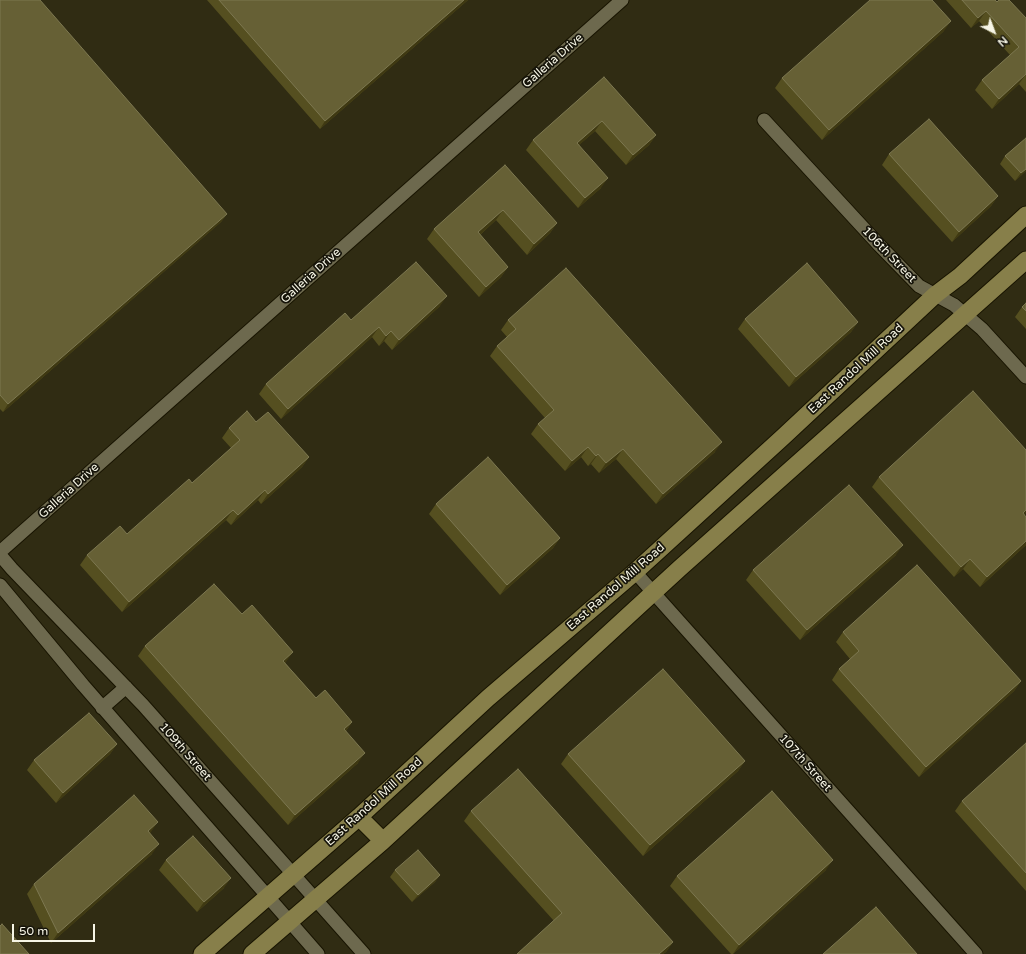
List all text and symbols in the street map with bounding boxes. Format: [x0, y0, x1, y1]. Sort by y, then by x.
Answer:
north arrow [974, 12, 1014, 52]
street label: Galleria Drive [520, 31, 586, 91]
text: N [995, 34, 1010, 49]
street label: 106th Street [859, 224, 919, 286]
street label: Galleria Drive [278, 245, 344, 307]
street label: East Randol Mill Road [805, 321, 907, 417]
street label: Galleria Drive [36, 460, 102, 522]
street label: East Randol Mill Road [564, 541, 668, 633]
street label: 109th Street [156, 720, 214, 784]
street label: 107th Street [776, 731, 834, 795]
street label: East Randol Mill Road [323, 755, 425, 849]
scale bar [14, 916, 97, 942]
text: 50 m [19, 924, 48, 938]

